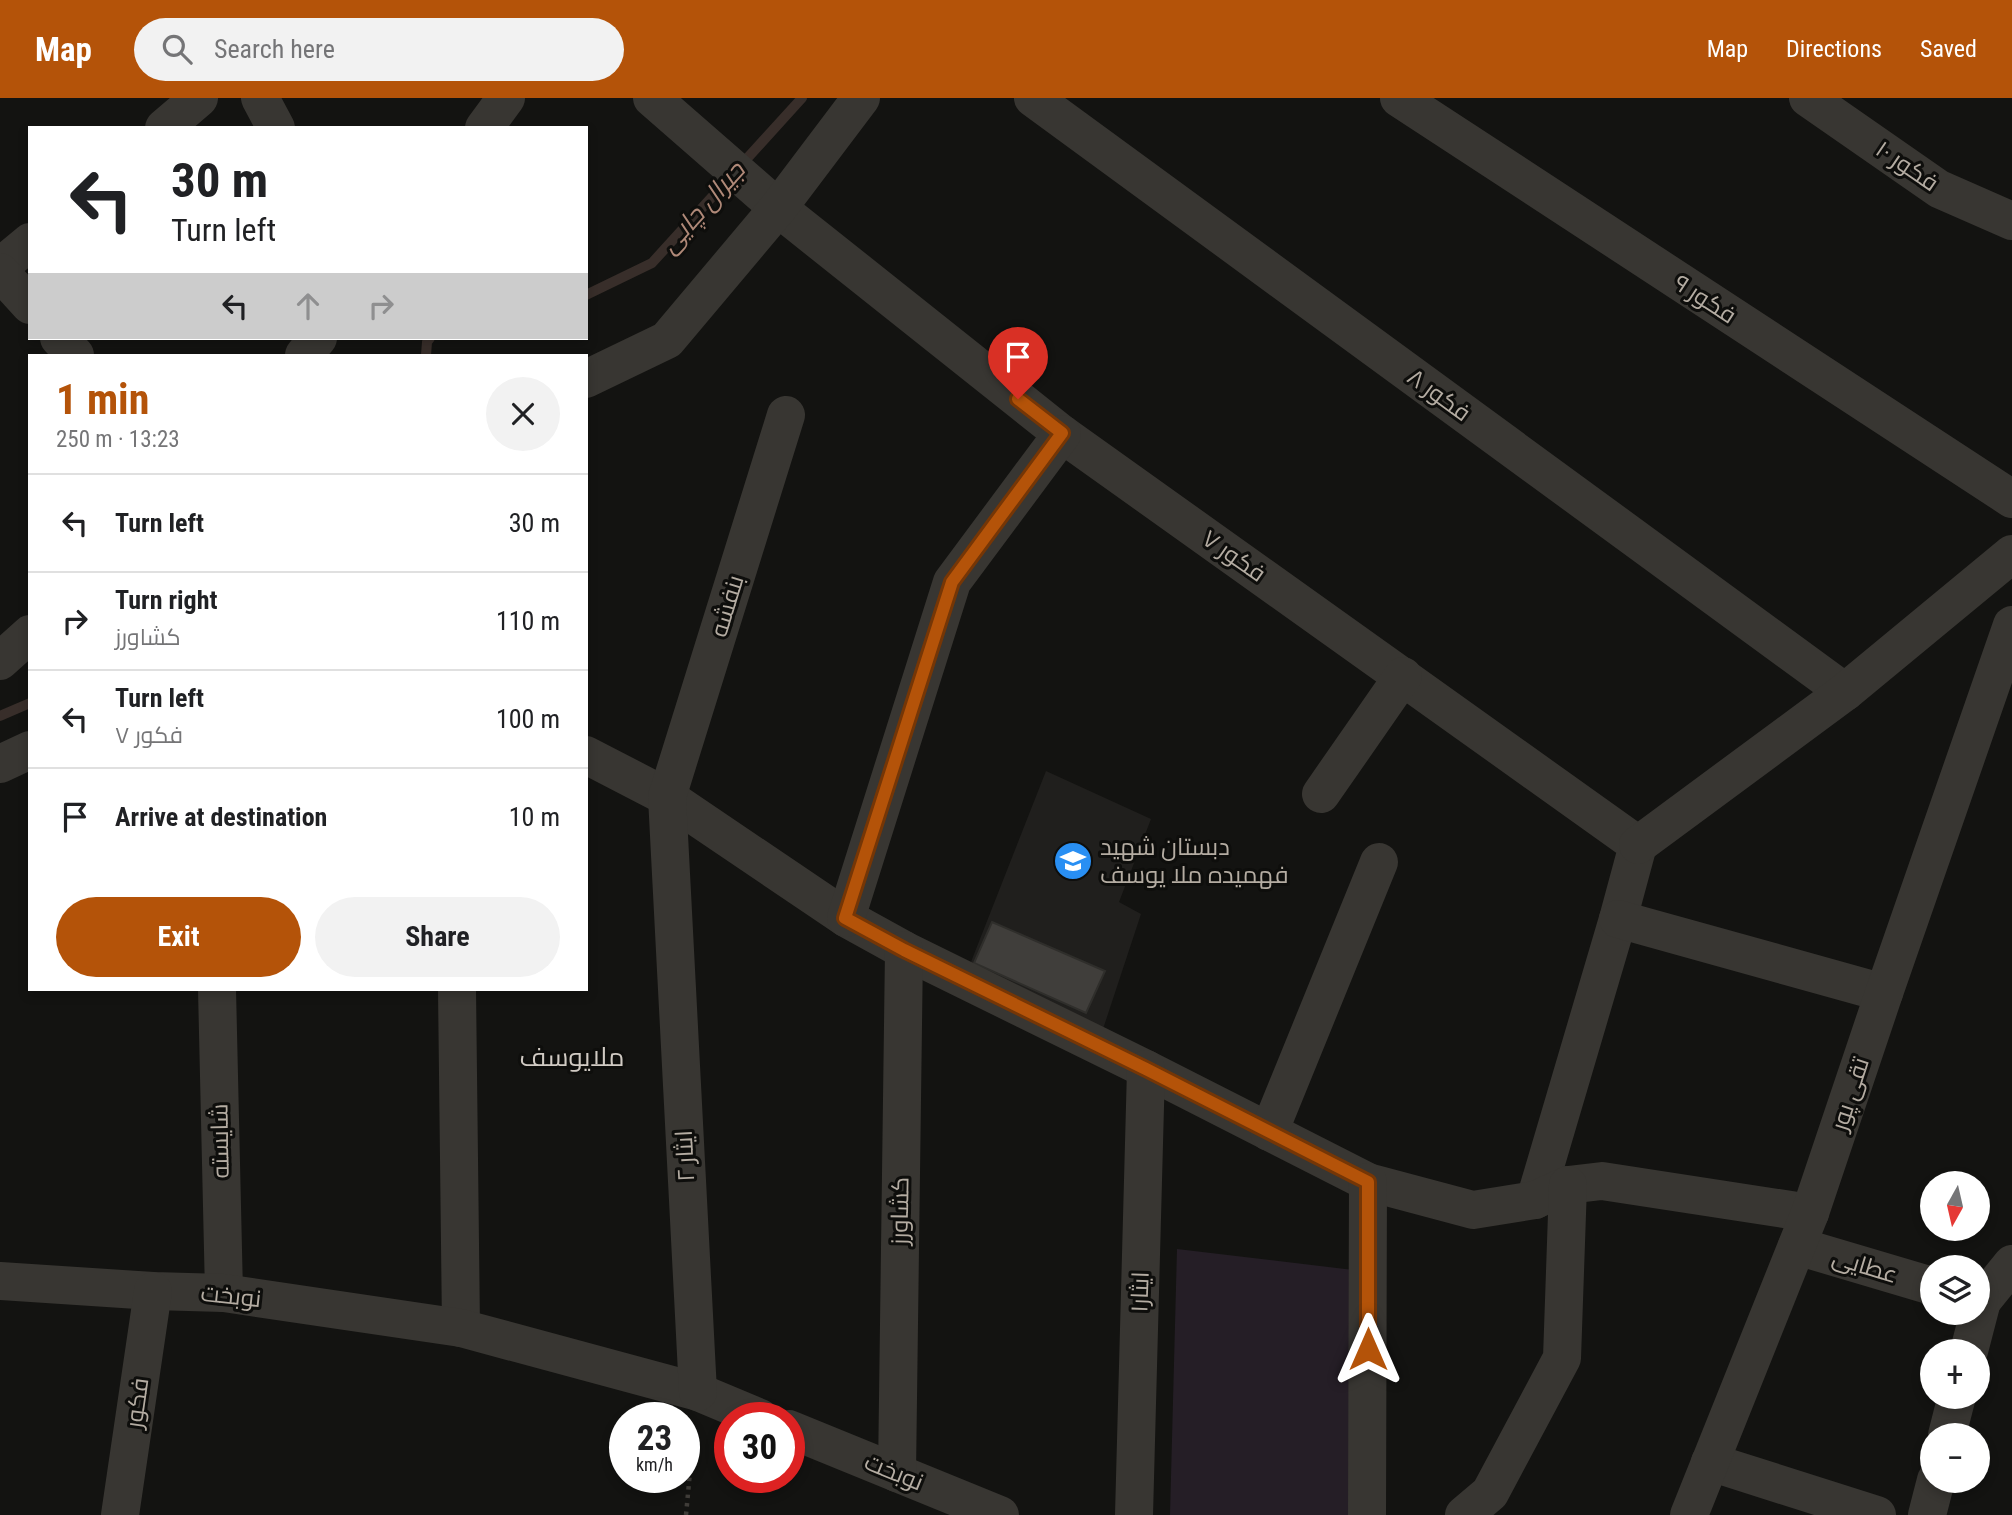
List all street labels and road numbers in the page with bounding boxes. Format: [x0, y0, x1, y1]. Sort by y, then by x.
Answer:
street label: فکور ۱۰ [1870, 135, 1944, 197]
street label: فکور ۹ [1669, 269, 1741, 329]
street label: فکور ۸ [1402, 363, 1476, 427]
street label: فکور ۷ [1197, 524, 1271, 588]
street label: بنفشه [704, 572, 750, 640]
street label: تقی پور [1824, 1053, 1877, 1137]
street label: شایسته [205, 1103, 235, 1179]
street label: ایثار ۲ [670, 1130, 700, 1182]
street label: کشاورز [885, 1177, 915, 1247]
street label: عطایی [1829, 1243, 1901, 1289]
street label: ایثار۱ [1125, 1271, 1155, 1313]
street label: نوبخت [199, 1279, 263, 1313]
street label: فکور [119, 1376, 154, 1432]
street label: نوبخت [861, 1448, 927, 1496]

